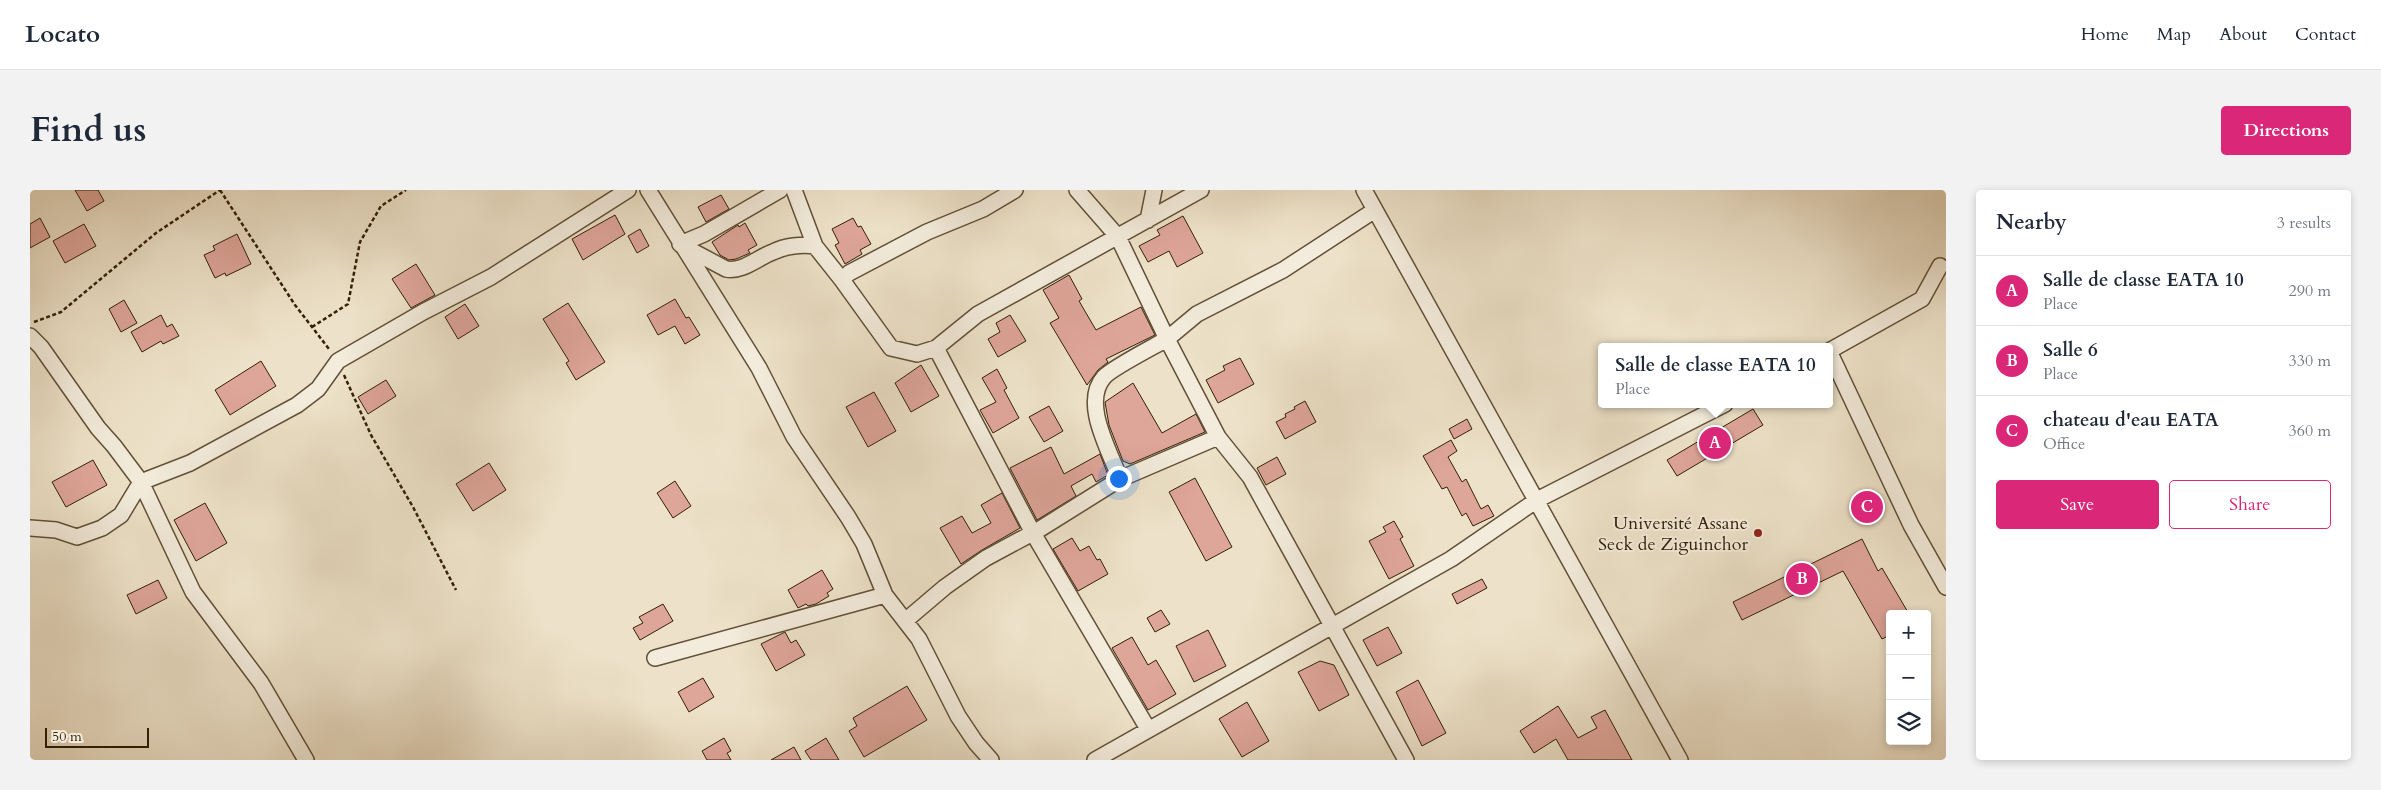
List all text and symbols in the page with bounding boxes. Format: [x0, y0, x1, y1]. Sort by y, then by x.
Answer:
text: Locato [25, 18, 100, 51]
text: Home [2081, 22, 2129, 47]
text: Map [2157, 22, 2191, 47]
text: About [2219, 22, 2267, 47]
text: Contact [2295, 22, 2356, 47]
text: Find us [30, 106, 146, 154]
button: Directions [2221, 106, 2351, 155]
text: Nearby [1996, 208, 2067, 237]
text: 3 results [2277, 212, 2331, 234]
text: Salle de classe EATA 10 [2043, 267, 2244, 293]
text: A [2006, 280, 2018, 302]
text: 290 m [2289, 280, 2331, 302]
text: Place [2043, 293, 2078, 315]
text: Salle 6 [2043, 337, 2098, 363]
popup [1598, 343, 1833, 408]
text: B [2006, 350, 2018, 372]
text: 330 m [2289, 350, 2331, 372]
text: Salle de classe EATA 10 [1615, 352, 1816, 378]
text: Place [2043, 363, 2078, 385]
text: Place [1615, 378, 1650, 400]
text: chateau d'eau EATA [2043, 407, 2219, 433]
text: C [2006, 420, 2018, 442]
text: 360 m [2289, 420, 2331, 442]
pin: A [1699, 424, 1731, 462]
text: Office [2043, 433, 2085, 455]
your location [1106, 466, 1132, 492]
button: Save [1996, 480, 2159, 529]
button: Share [2169, 480, 2331, 529]
pin: C [1851, 488, 1883, 526]
place label: Université Assane Seck de Ziguinchor [1598, 511, 1748, 557]
marker: Université Assane Seck de Ziguinchor [1752, 527, 1764, 539]
pin: B [1786, 560, 1818, 598]
map controls [1886, 610, 1931, 745]
button: + [1886, 610, 1931, 655]
button: − [1886, 655, 1931, 700]
button: layers [1886, 700, 1931, 745]
scale bar [45, 725, 149, 748]
text: 50 m [52, 727, 82, 746]

